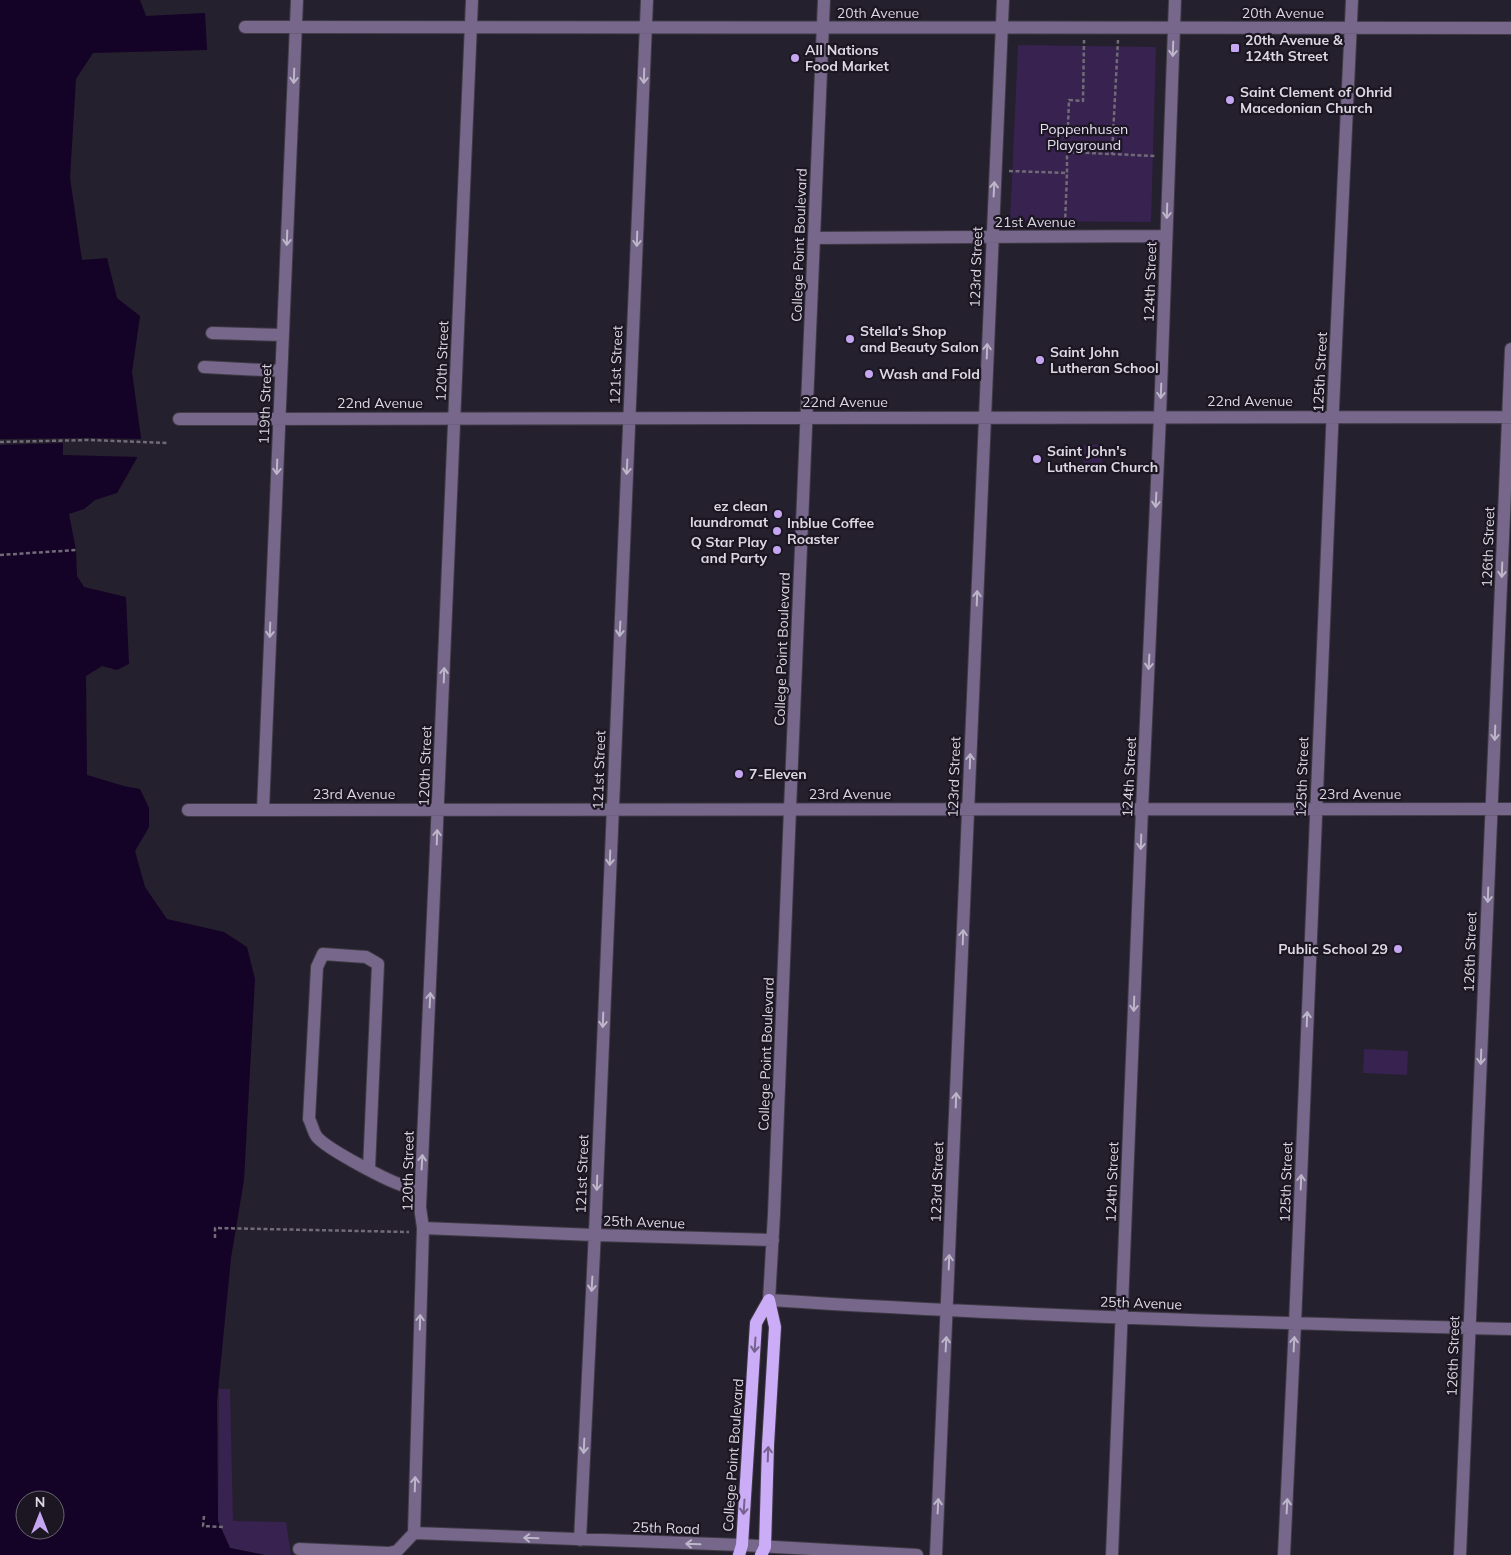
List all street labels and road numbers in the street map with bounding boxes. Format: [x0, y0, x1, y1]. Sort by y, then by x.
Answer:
street label: 20th Avenue [837, 4, 919, 22]
street label: 20th Avenue [1242, 4, 1324, 22]
street label: College Point Boulevard [787, 168, 811, 322]
street label: 21st Avenue [995, 213, 1076, 231]
street label: 123rd Street [966, 226, 986, 308]
street label: 124th Street [1140, 241, 1160, 323]
street label: 120th Street [432, 320, 452, 402]
street label: 121st Street [606, 325, 626, 405]
street label: 125th Street [1309, 331, 1331, 413]
street label: 119th Street [255, 363, 275, 445]
street label: 22nd Avenue [1207, 392, 1293, 410]
street label: 22nd Avenue [802, 393, 888, 411]
street label: 22nd Avenue [337, 394, 423, 412]
street label: 126th Street [1478, 506, 1498, 588]
street label: College Point Boulevard [770, 572, 794, 726]
street label: 120th Street [415, 725, 435, 807]
street label: 121st Street [589, 730, 609, 810]
street label: 123rd Street [944, 736, 964, 818]
street label: 124th Street [1118, 736, 1140, 818]
street label: 125th Street [1292, 736, 1312, 818]
street label: 23rd Avenue [313, 785, 395, 803]
street label: 23rd Avenue [809, 785, 891, 803]
street label: 23rd Avenue [1319, 785, 1401, 803]
street label: 126th Street [1460, 911, 1480, 993]
street label: College Point Boulevard [754, 977, 778, 1131]
street label: 120th Street [398, 1130, 418, 1211]
street label: 121st Street [572, 1134, 592, 1214]
street label: 123rd Street [927, 1141, 947, 1223]
street label: 124th Street [1102, 1141, 1122, 1223]
street label: 125th Street [1276, 1141, 1296, 1223]
street label: 25th Avenue [603, 1212, 685, 1232]
street label: 25th Avenue [1100, 1293, 1182, 1313]
street label: 126th Street [1443, 1315, 1463, 1397]
street label: College Point Boulevard [719, 1378, 747, 1532]
street label: 25th Road [632, 1518, 700, 1538]

